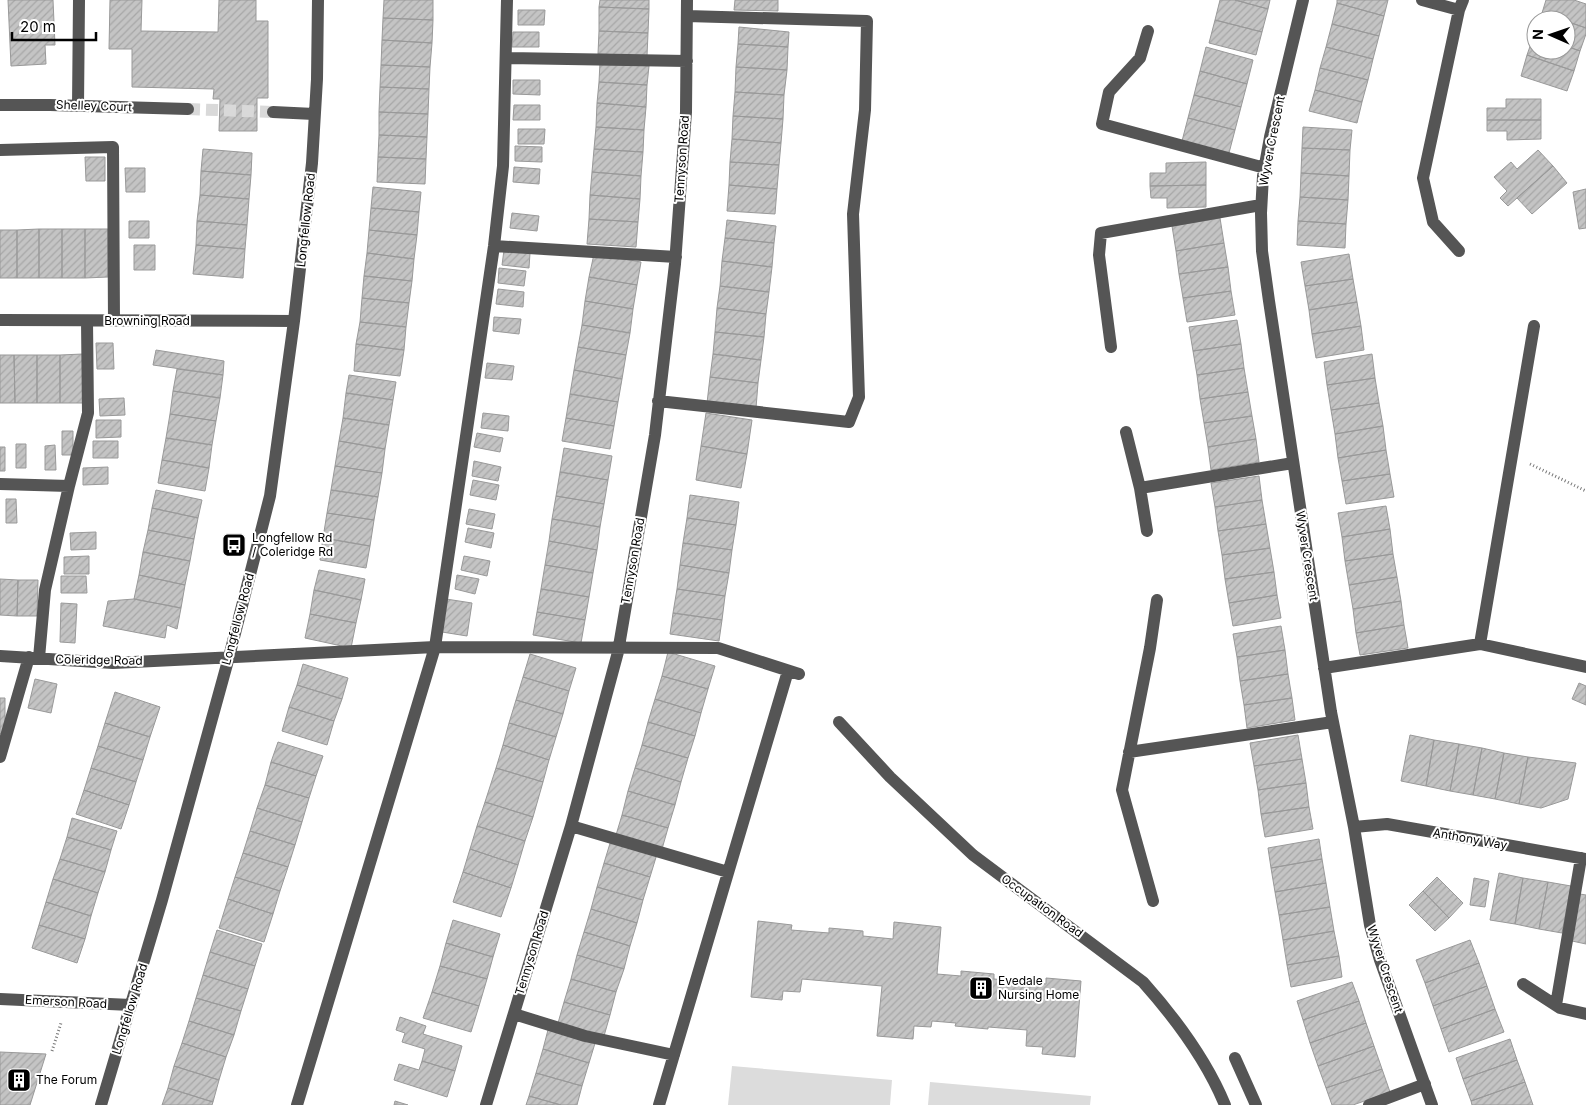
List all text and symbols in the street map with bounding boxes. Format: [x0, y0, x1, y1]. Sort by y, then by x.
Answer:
scale bar [12, 10, 96, 42]
north arrow [1526, 10, 1576, 60]
text: 20 m [20, 17, 56, 36]
text: N [1529, 29, 1546, 40]
street label: Wyver Crescent [1255, 95, 1288, 187]
street label: Shelley Court [56, 97, 132, 114]
street label: Tennyson Road [671, 115, 692, 203]
street label: Longfellow Road [293, 172, 318, 268]
street label: Browning Road [104, 313, 190, 328]
street label: Wyver Crescent [1293, 510, 1322, 602]
street label: Tennyson Road [618, 517, 647, 605]
place label: Longfellow Rd / Coleridge Rd [252, 530, 333, 559]
bus stop icon: Longfellow Rd / Coleridge Rd [221, 532, 247, 558]
street label: Longfellow Road [218, 571, 257, 666]
street label: Coleridge Road [55, 651, 143, 668]
street label: Anthony Way [1432, 825, 1509, 852]
street label: Occupation Road [998, 871, 1086, 940]
street label: Tennyson Road [512, 909, 551, 997]
street label: Wyver Crescent [1364, 923, 1407, 1015]
street label: Longfellow Road [109, 961, 151, 1056]
place label: Evedale Nursing Home [998, 973, 1079, 1002]
building icon: Evedale Nursing Home [968, 975, 994, 1001]
street label: Emerson Road [25, 992, 107, 1011]
building icon: The Forum [6, 1067, 32, 1093]
place label: The Forum [36, 1072, 97, 1087]

